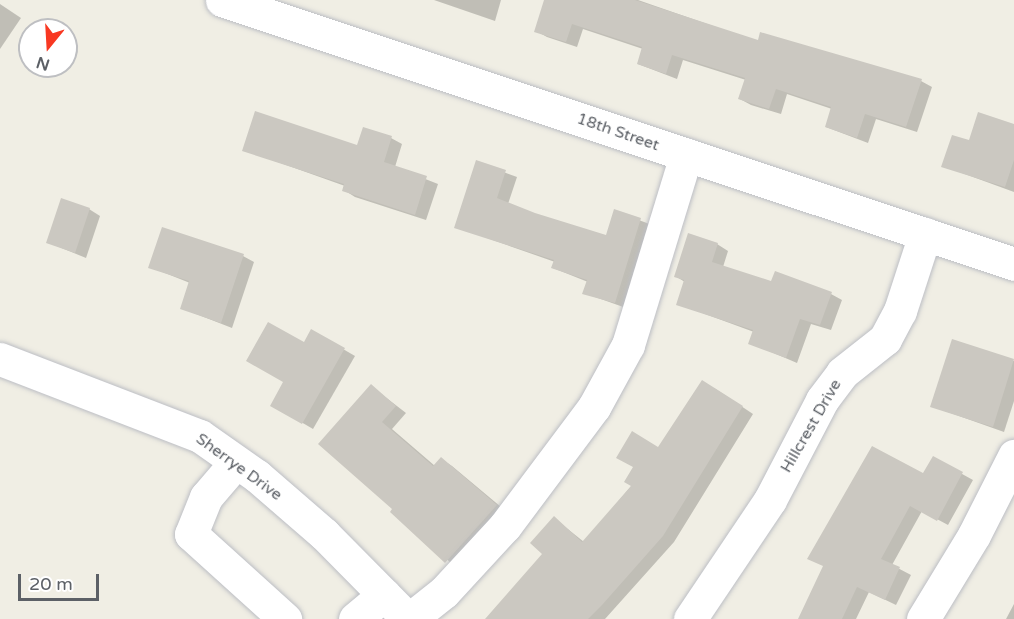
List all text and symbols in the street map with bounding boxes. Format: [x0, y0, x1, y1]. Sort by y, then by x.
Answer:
north arrow [18, 18, 78, 78]
text: N [34, 52, 52, 75]
street label: 18th Street [574, 109, 662, 155]
street label: Hillcrest Drive [777, 376, 845, 476]
street label: Sherrye Drive [192, 429, 286, 505]
scale bar [21, 562, 102, 600]
text: 20 m [29, 573, 73, 595]

